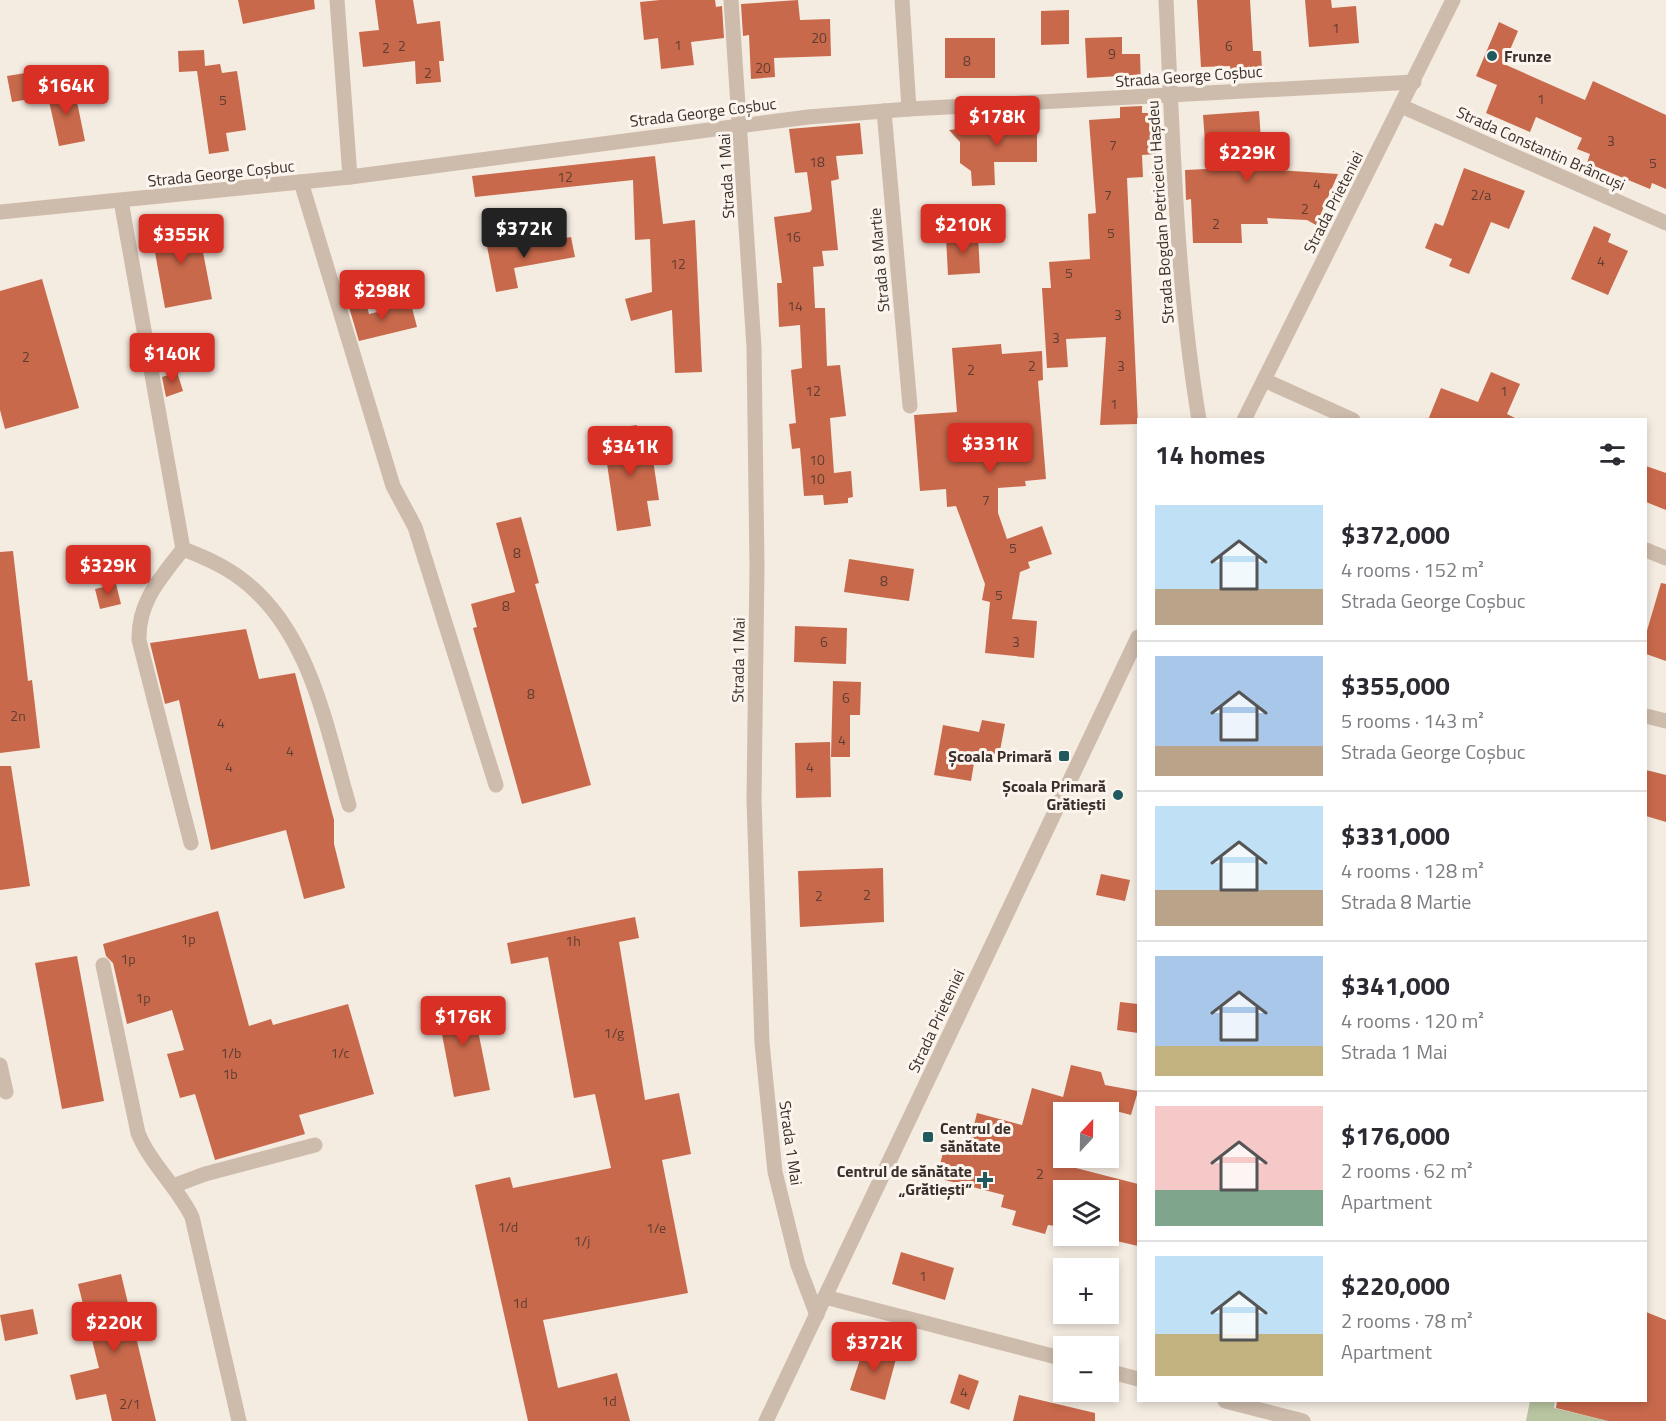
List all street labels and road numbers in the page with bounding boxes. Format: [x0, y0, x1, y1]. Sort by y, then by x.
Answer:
street label: Strada George Coșbuc [1115, 59, 1264, 93]
street label: Strada George Coșbuc [628, 91, 778, 133]
street label: Strada Bogdan Petriceicu Hașdeu [1140, 100, 1180, 324]
street label: Strada Constantin Brâncuși [1453, 100, 1629, 196]
street label: Strada 1 Mai [712, 133, 740, 219]
street label: Strada Prieteniei [1297, 147, 1369, 257]
street label: Strada George Coșbuc [146, 153, 296, 193]
street label: Strada 8 Martie [862, 207, 896, 313]
street label: Strada 1 Mai [725, 617, 751, 703]
street label: Strada Prieteniei [902, 965, 970, 1077]
street label: Strada 1 Mai [773, 1099, 809, 1187]

